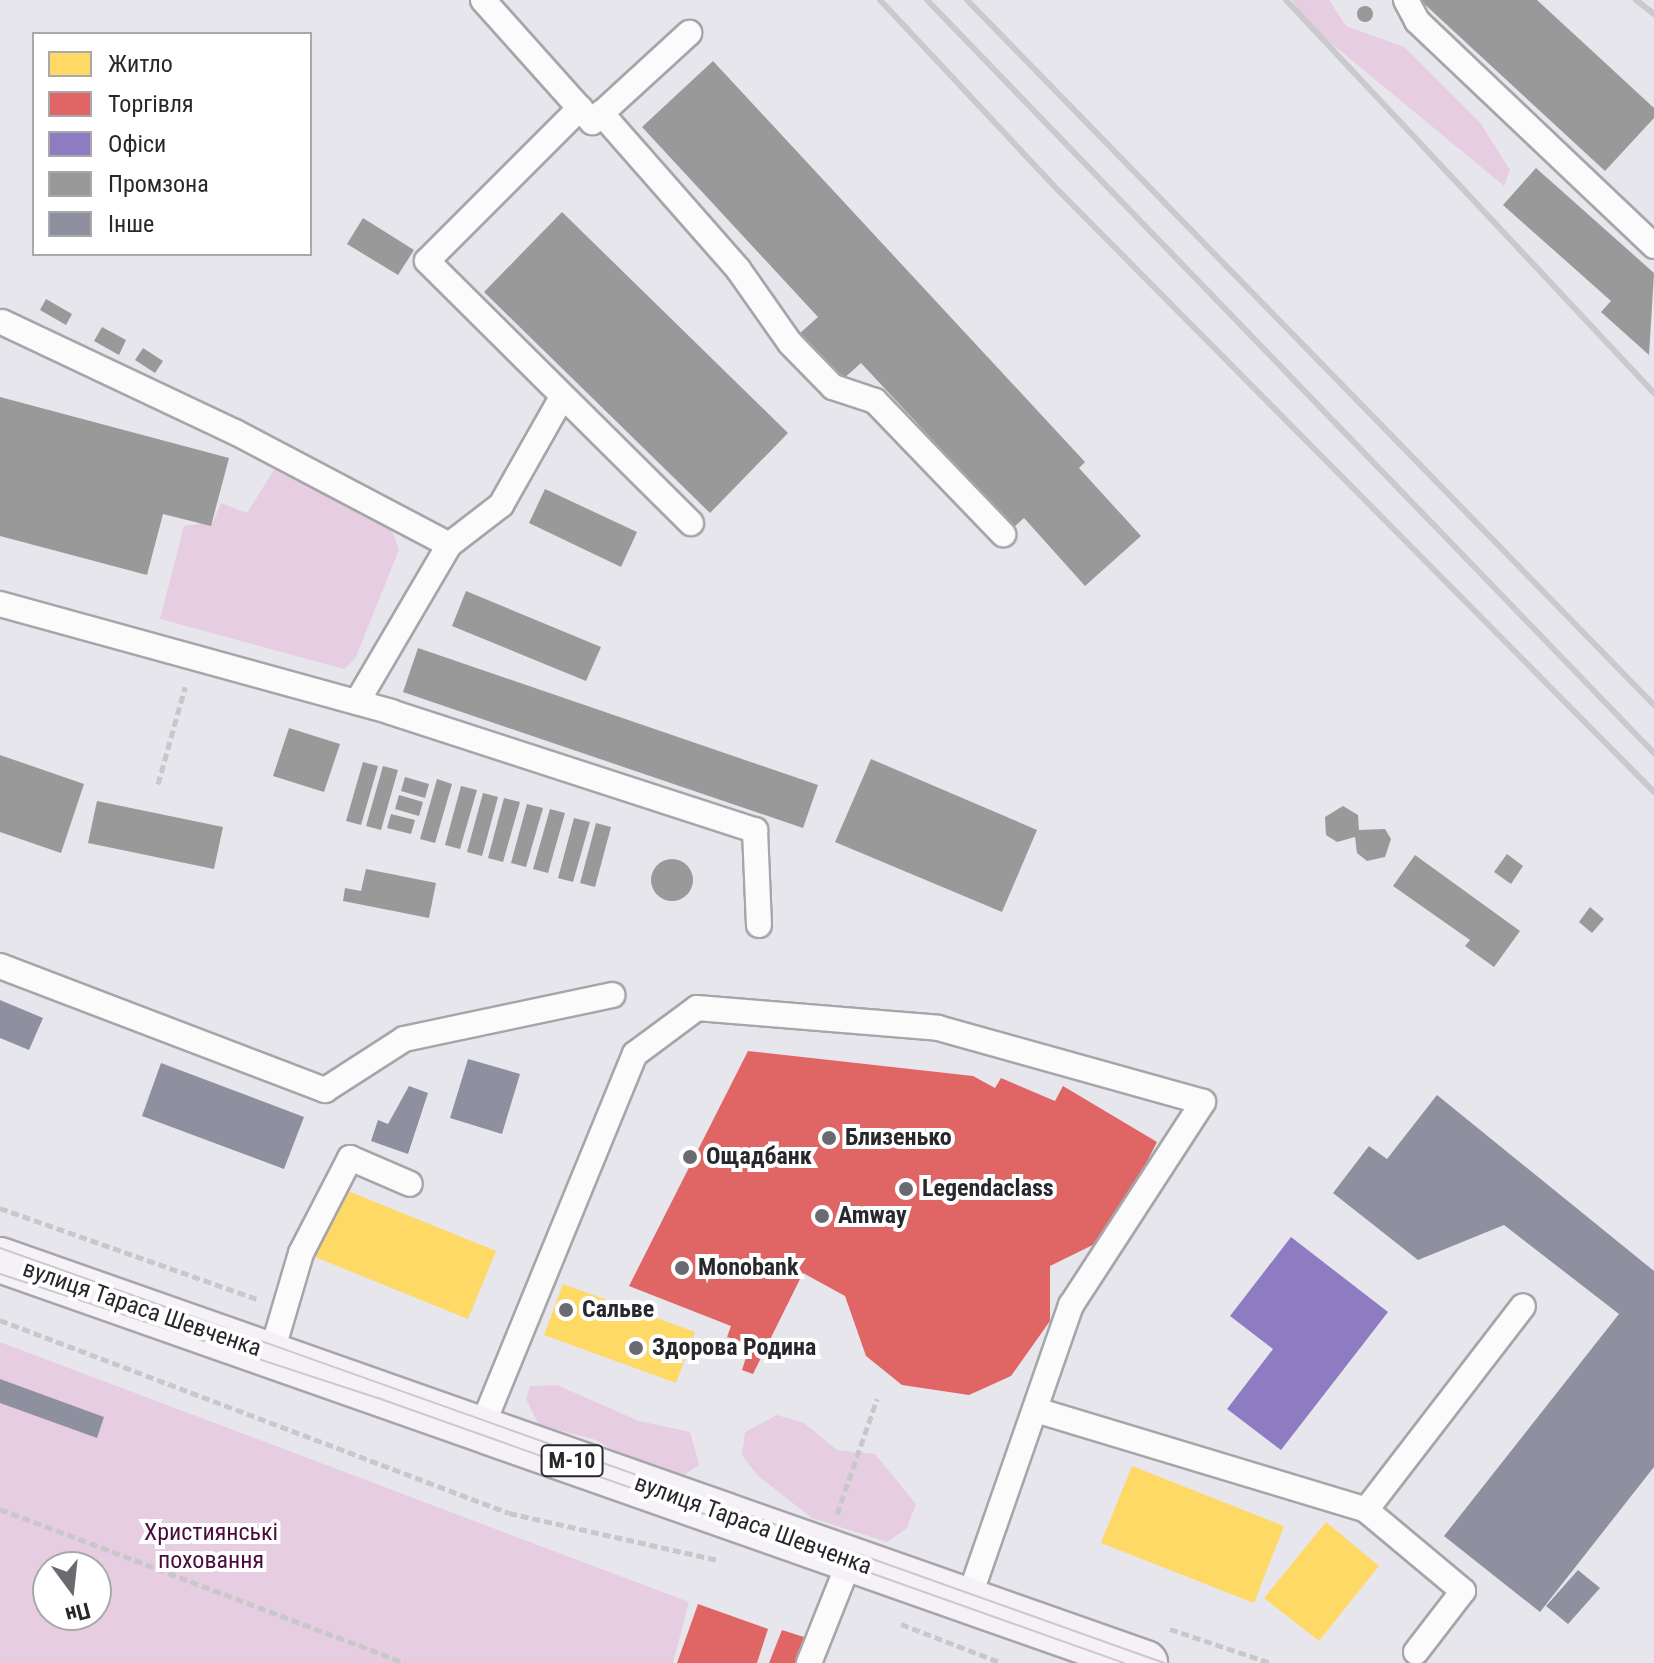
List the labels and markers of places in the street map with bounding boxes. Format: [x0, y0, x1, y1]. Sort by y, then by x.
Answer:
place label: Близенько [845, 1124, 952, 1152]
marker: Близенько [820, 1129, 838, 1147]
place label: Ощадбанк [706, 1143, 812, 1171]
marker: Ощадбанк [681, 1148, 699, 1166]
place label: Legendaclass [922, 1175, 1054, 1203]
marker: Legendaclass [897, 1180, 915, 1198]
place label: Amway [838, 1202, 907, 1230]
marker: Amway [813, 1207, 831, 1225]
place label: Monobank [698, 1254, 798, 1282]
marker: Monobank [673, 1259, 691, 1277]
place label: Сальве [582, 1296, 654, 1324]
marker: Сальве [557, 1301, 575, 1319]
place label: Здорова Родина [652, 1334, 816, 1362]
marker: Здорова Родина [627, 1339, 645, 1357]

